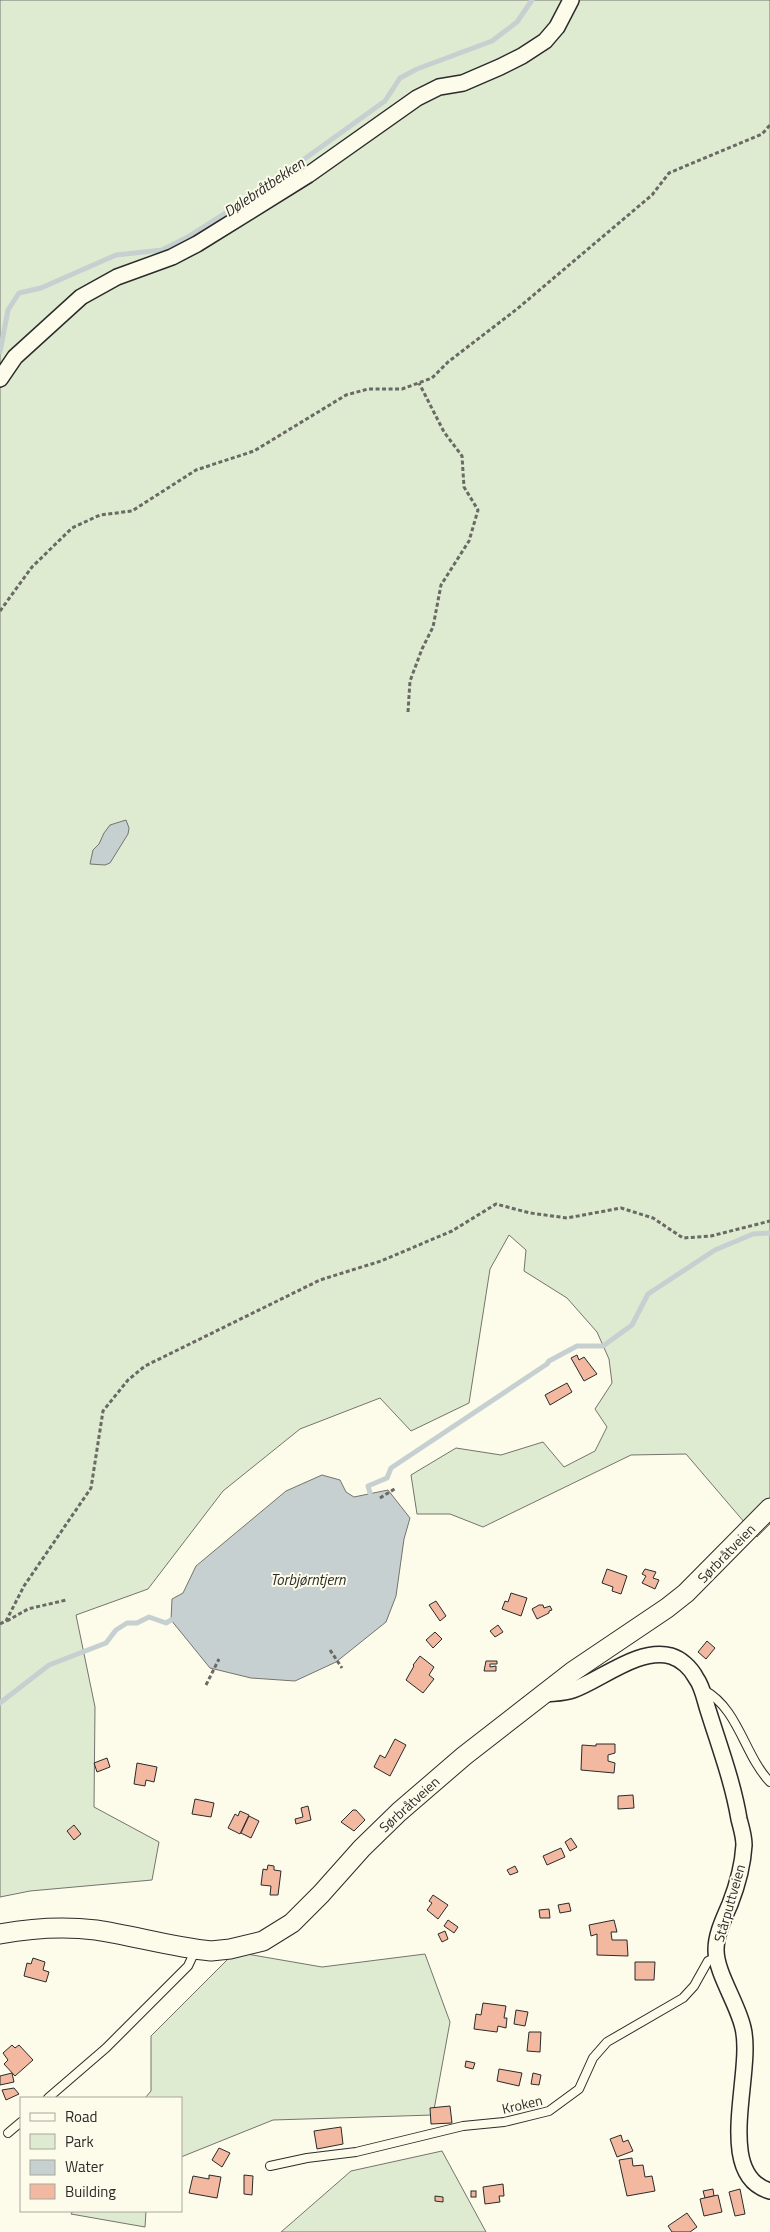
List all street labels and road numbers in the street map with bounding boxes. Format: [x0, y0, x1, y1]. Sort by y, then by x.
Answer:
street label: Sørbråtveien [692, 1519, 760, 1587]
street label: Sørbråtveien [374, 1771, 444, 1837]
street label: Stårputtveien [708, 1862, 750, 1944]
street label: Kroken [500, 2089, 544, 2119]

